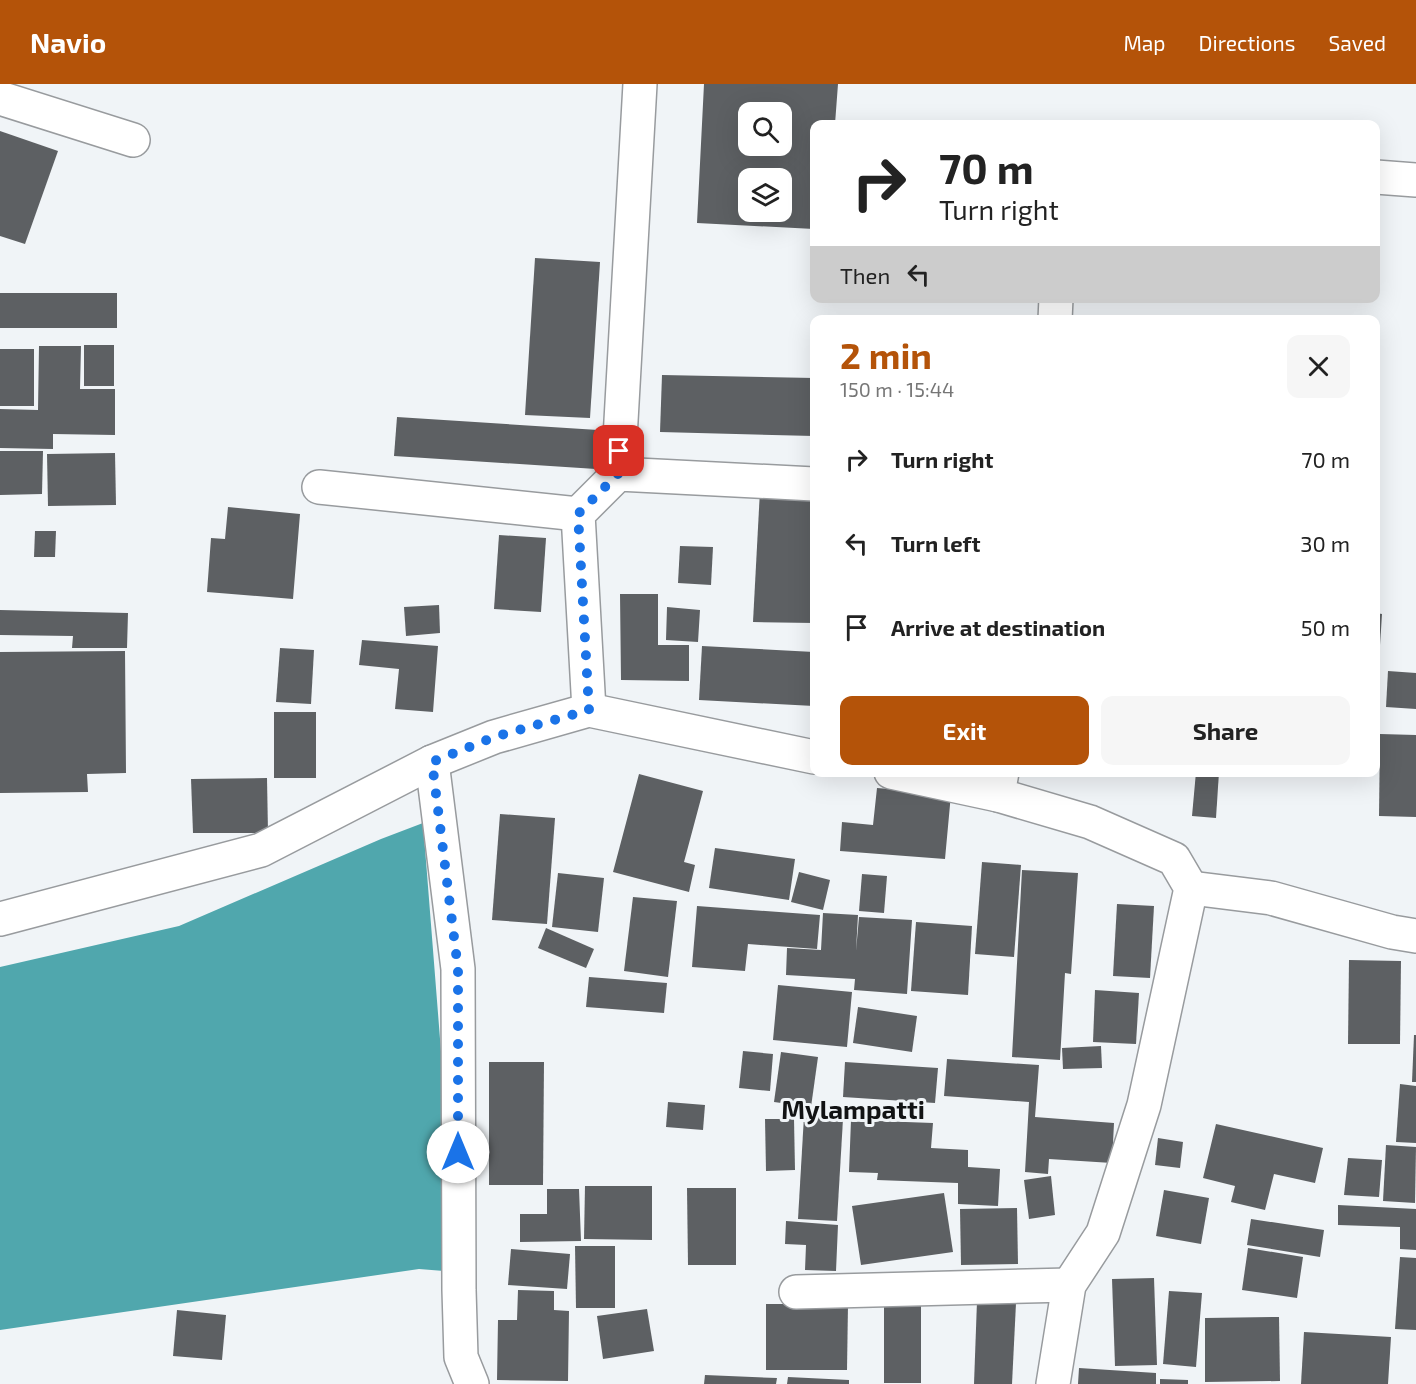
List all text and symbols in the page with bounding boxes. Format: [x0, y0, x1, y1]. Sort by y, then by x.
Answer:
text: Navio [30, 25, 106, 59]
text: Map [1123, 30, 1166, 55]
text: Directions [1199, 30, 1295, 55]
text: Saved [1328, 30, 1386, 55]
map controls [738, 102, 792, 222]
button: search [738, 102, 792, 156]
text: 70 m [939, 142, 1034, 192]
icon: right [840, 144, 918, 222]
button: layers [738, 168, 792, 222]
text: Turn right [939, 193, 1059, 225]
icon: left [902, 258, 935, 291]
text: Then [840, 262, 890, 288]
text: 2 min [840, 333, 932, 376]
button: close [1287, 335, 1350, 398]
text: 150 m · 15:44 [840, 377, 954, 401]
pin [593, 425, 644, 476]
icon: arrive [602, 434, 635, 467]
icon: right [840, 443, 873, 476]
text: Turn right [891, 446, 993, 472]
text: 70 m [1301, 446, 1350, 472]
icon: left [840, 527, 873, 560]
text: Turn left [891, 530, 980, 556]
text: 30 m [1300, 530, 1350, 556]
icon: arrive [840, 611, 873, 644]
text: Arrive at destination [891, 614, 1105, 640]
text: 50 m [1301, 614, 1350, 640]
button: Exit [840, 696, 1089, 765]
button: Share [1101, 696, 1350, 765]
district label: Mylampatti [781, 1093, 925, 1125]
position arrow [426, 1120, 490, 1184]

